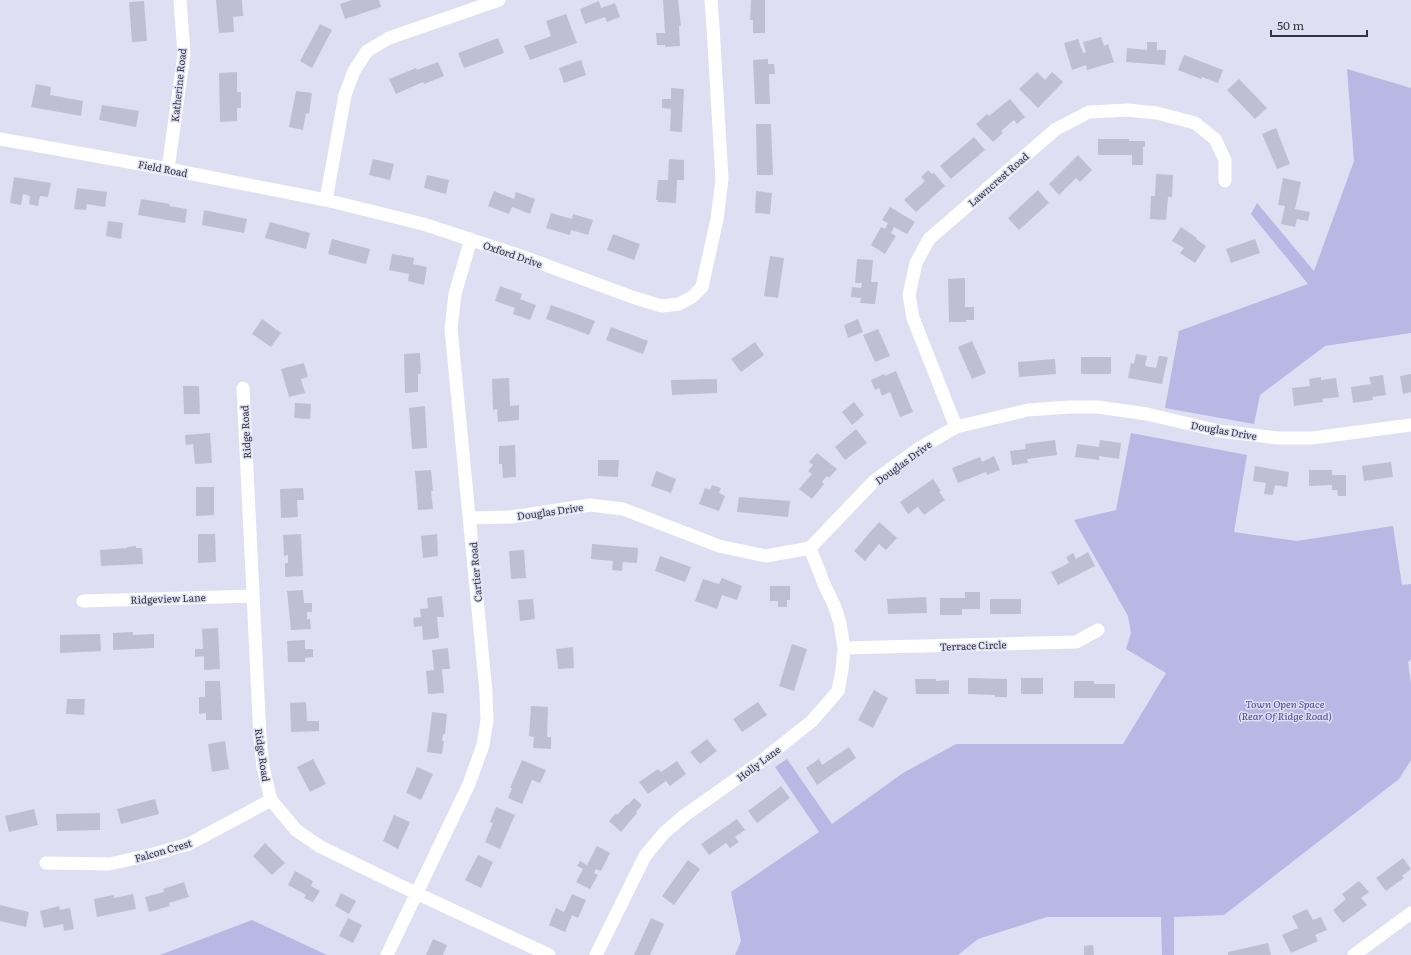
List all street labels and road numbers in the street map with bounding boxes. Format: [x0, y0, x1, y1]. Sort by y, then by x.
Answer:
street label: Katherine Road [167, 47, 189, 123]
street label: Lawncrest Road [964, 148, 1032, 210]
street label: Field Road [137, 156, 189, 180]
street label: Oxford Drive [481, 237, 545, 271]
street label: Ridge Road [236, 405, 254, 459]
street label: Douglas Drive [1190, 417, 1258, 443]
street label: Douglas Drive [872, 436, 934, 488]
street label: Douglas Drive [516, 499, 584, 523]
street label: Cartier Road [465, 541, 485, 603]
street label: Ridgeview Lane [130, 589, 206, 607]
street label: Terrace Circle [939, 636, 1007, 654]
street label: Ridge Road [252, 727, 274, 783]
street label: Holly Lane [733, 741, 783, 785]
street label: Falcon Crest [133, 835, 193, 865]

